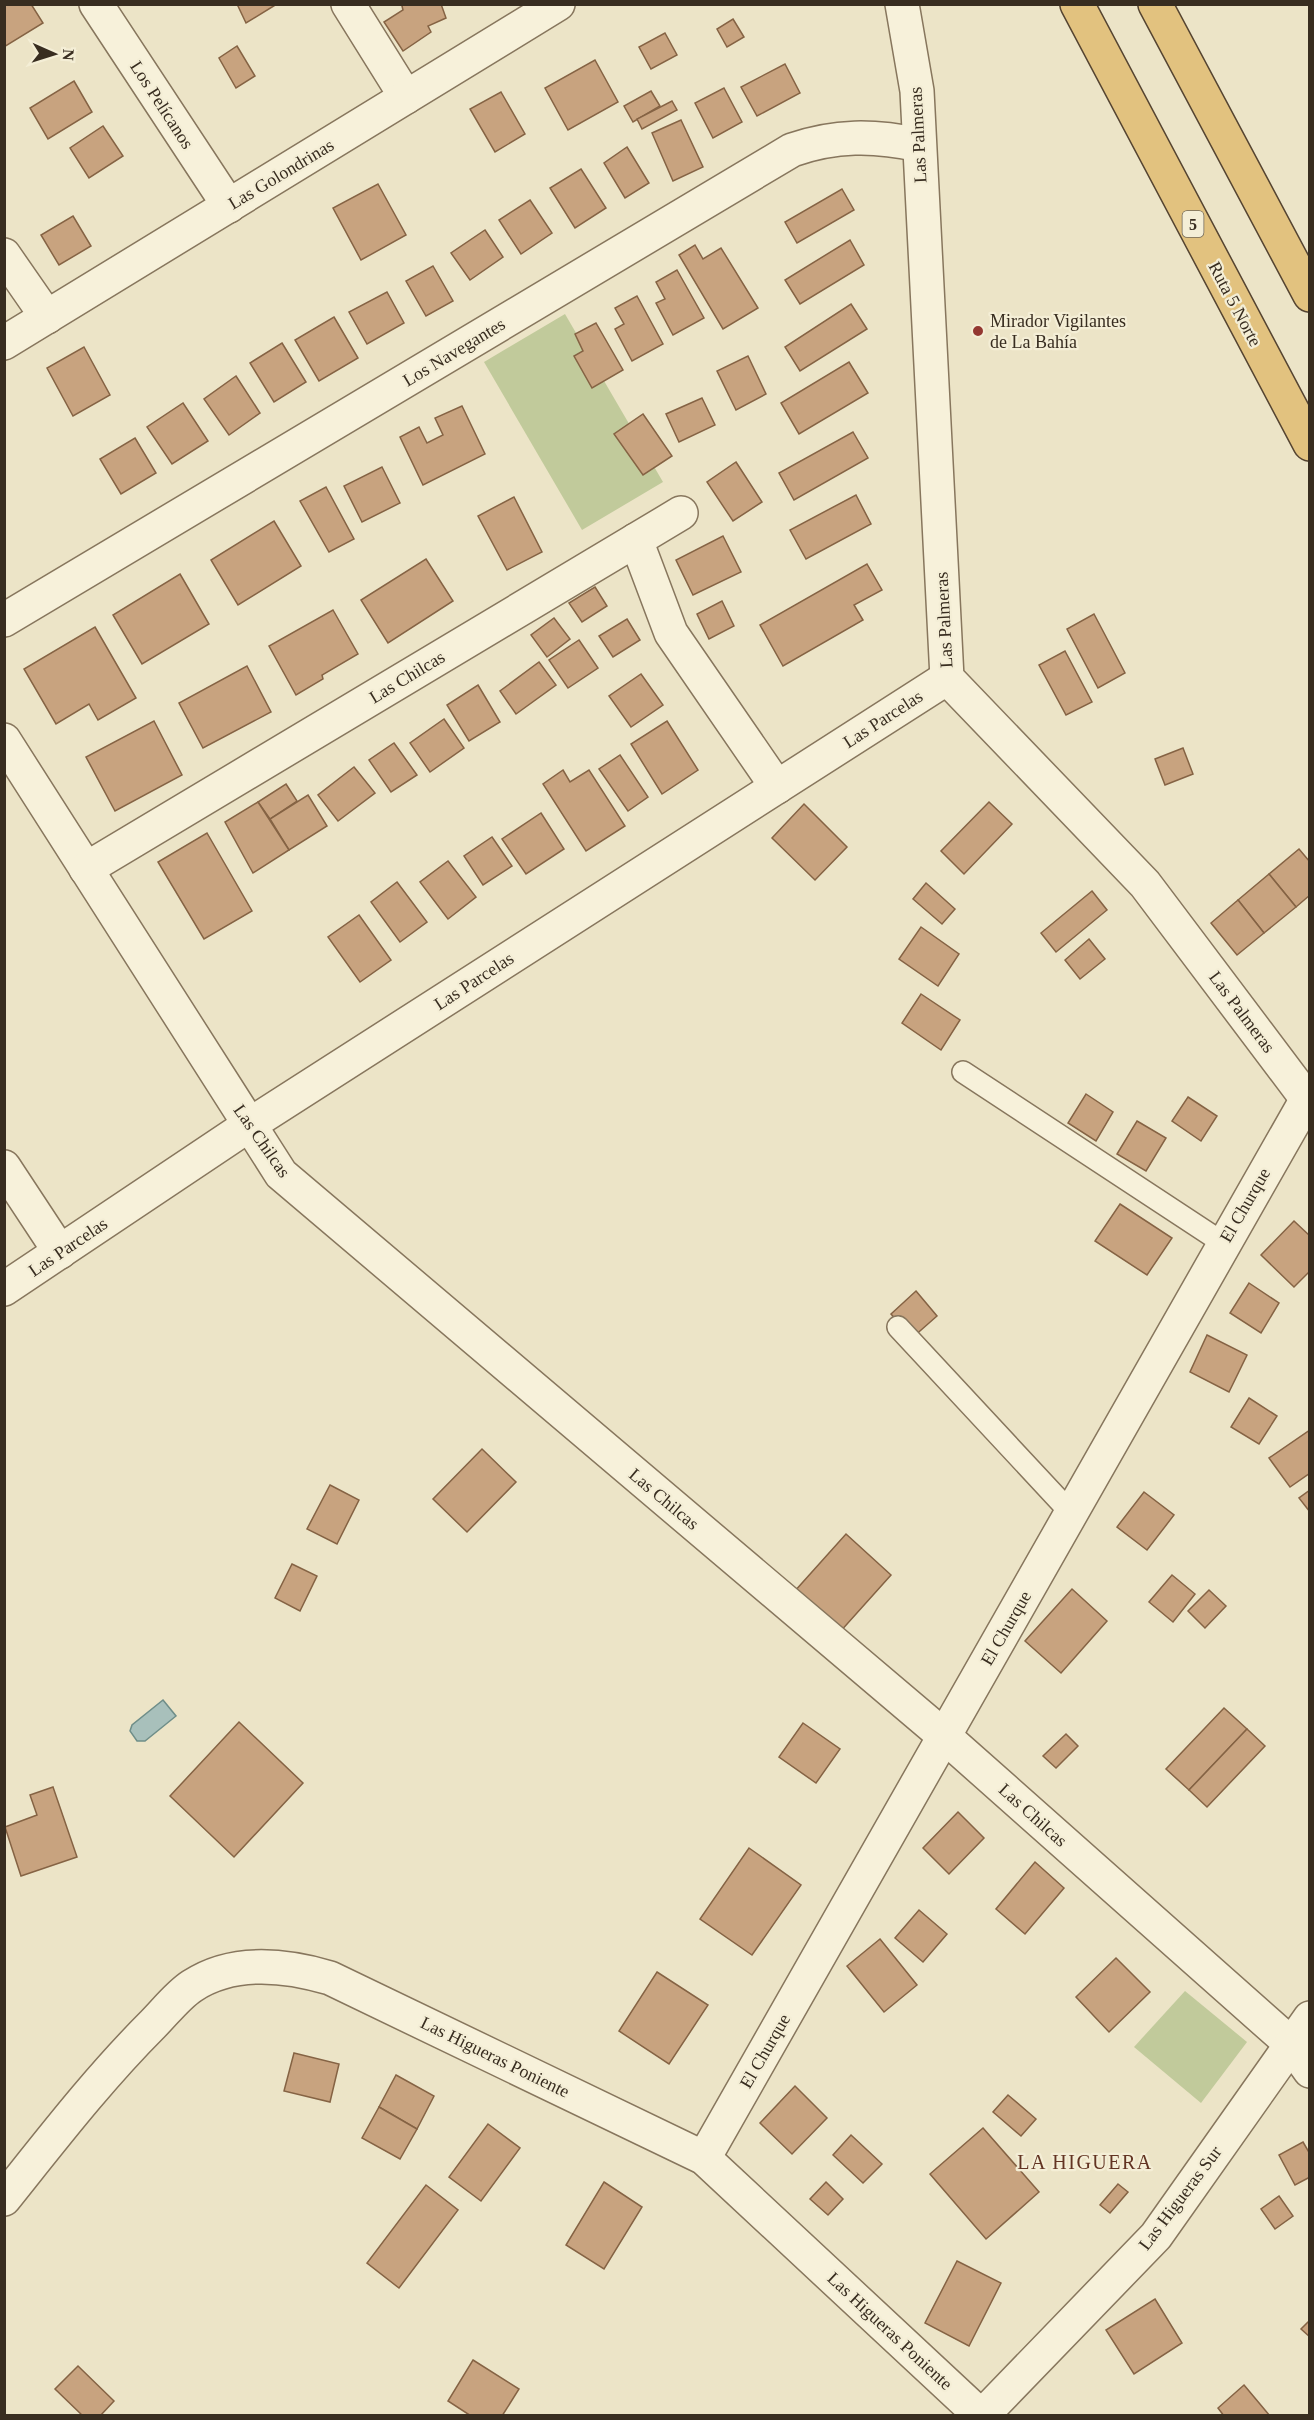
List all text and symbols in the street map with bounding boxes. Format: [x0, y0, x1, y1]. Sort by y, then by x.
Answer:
north arrow [24, 24, 84, 84]
text: N [60, 49, 77, 61]
street label: Los Pelícanos [126, 57, 198, 153]
street label: Las Palmeras [905, 86, 931, 184]
street label: Las Golondrinas [225, 135, 337, 213]
road number: 5 [1182, 211, 1204, 237]
street label: Ruta 5 Norte [1204, 258, 1266, 350]
place label: Mirador Vigilantes de La Bahía [990, 311, 1126, 352]
street label: Los Navegantes [399, 314, 509, 390]
marker: Mirador Vigilantes de La Bahía [971, 324, 985, 338]
street label: Las Palmeras [931, 571, 957, 669]
street label: Las Chilcas [366, 647, 448, 707]
street label: Las Parcelas [840, 686, 926, 752]
street label: Las Parcelas [431, 948, 517, 1014]
street label: Las Palmeras [1205, 967, 1279, 1057]
street label: Las Chilcas [230, 1101, 294, 1181]
street label: El Churque [1216, 1164, 1274, 1246]
street label: Las Parcelas [25, 1213, 111, 1281]
street label: Las Chilcas [625, 1464, 703, 1534]
street label: El Churque [977, 1587, 1035, 1669]
street label: Las Chilcas [995, 1779, 1071, 1851]
street label: El Churque [736, 2010, 794, 2092]
street label: Las Higueras Poniente [417, 2012, 573, 2102]
street label: Las Higueras Sur [1134, 2142, 1226, 2254]
district label: LA HIGUERA [1017, 2151, 1153, 2173]
street label: Las Higueras Poniente [824, 2268, 956, 2394]

